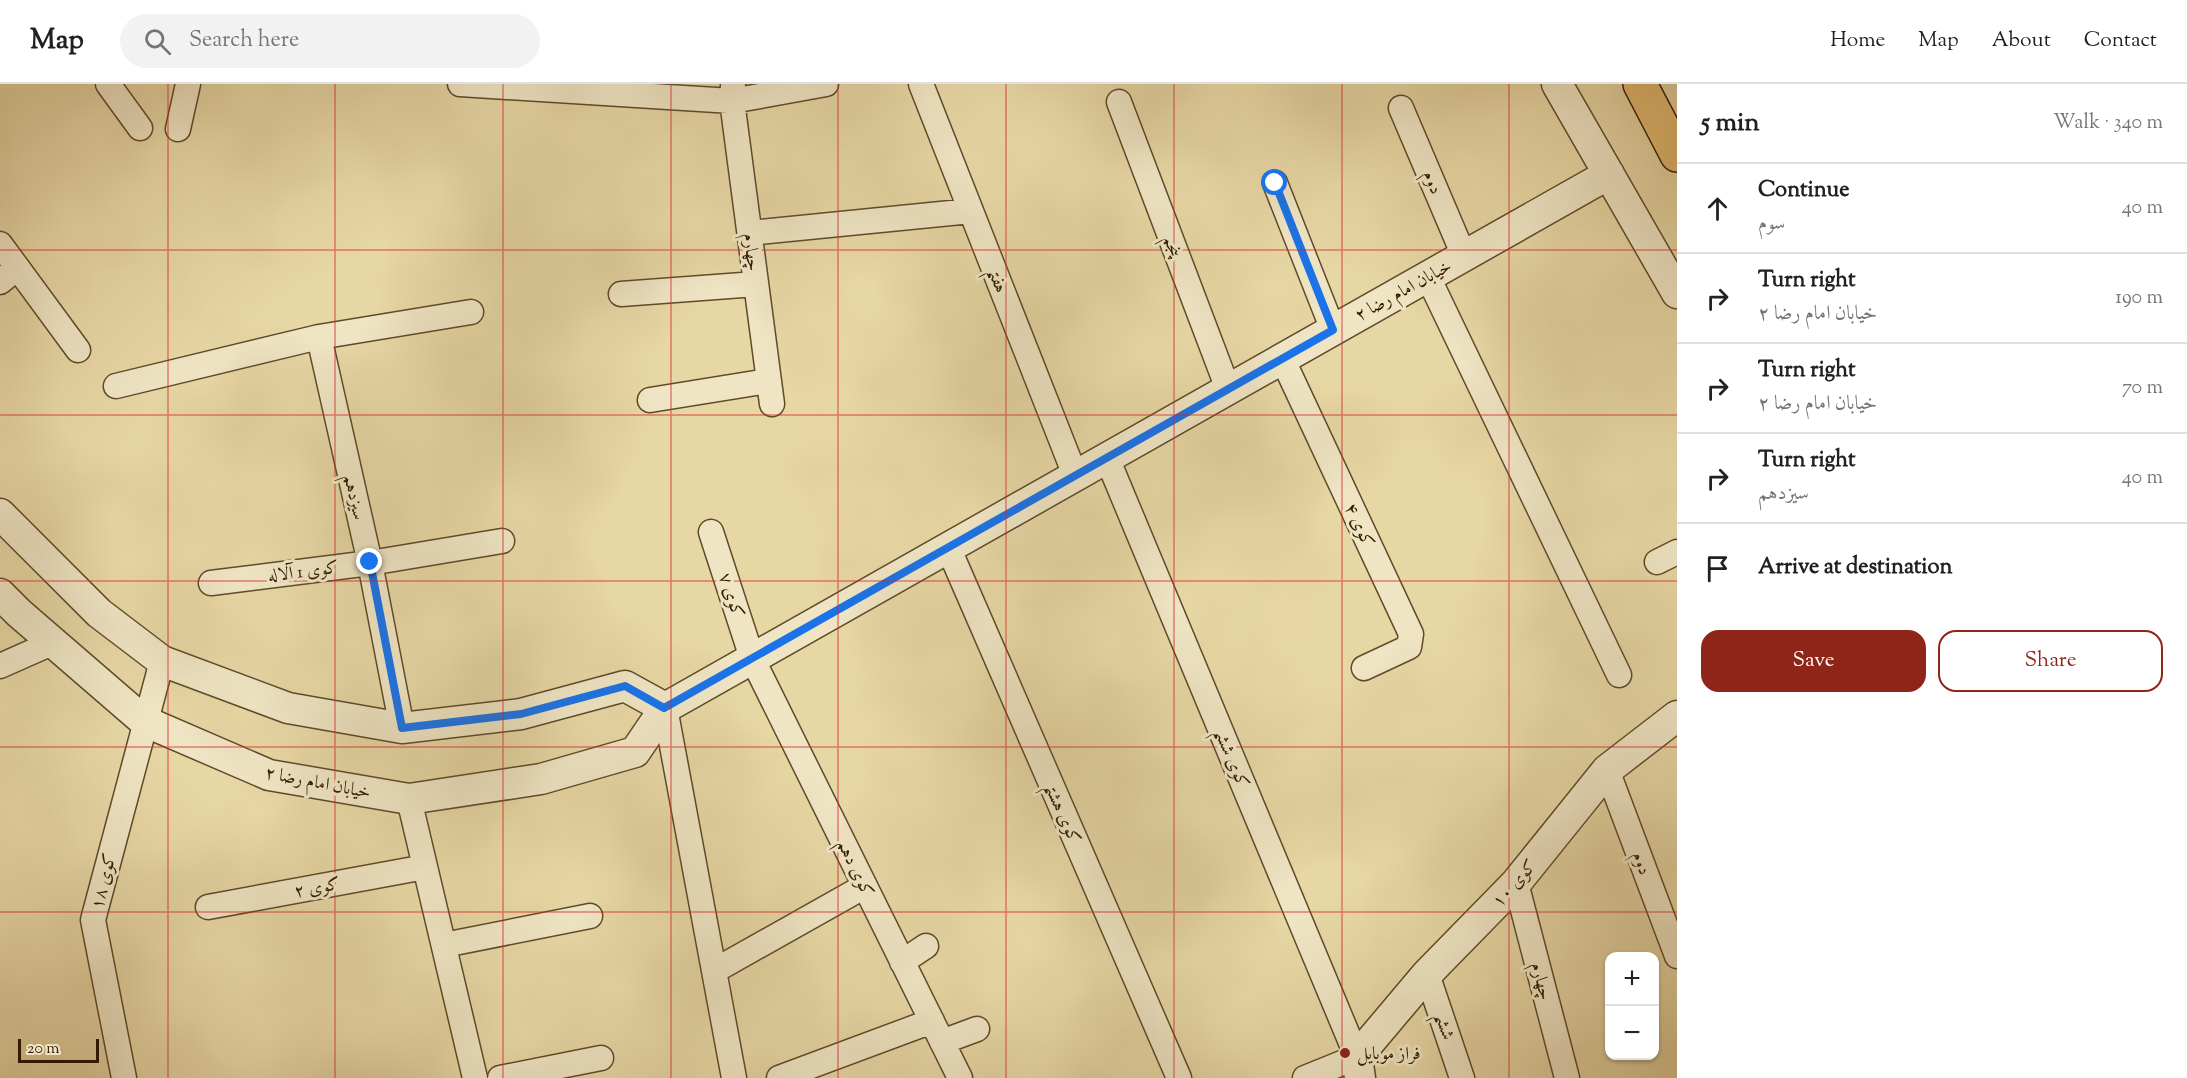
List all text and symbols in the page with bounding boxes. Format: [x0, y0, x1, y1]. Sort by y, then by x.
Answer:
search box [120, 14, 540, 68]
text: Map [30, 21, 84, 61]
icon: search [141, 25, 174, 58]
text: Search here [189, 25, 299, 57]
text: Home [1830, 26, 1885, 56]
text: Map [1918, 26, 1959, 56]
text: About [1992, 26, 2051, 56]
text: Contact [2084, 26, 2157, 56]
text: 5 min [1701, 105, 1760, 142]
text: Walk · 340 m [2053, 109, 2163, 138]
street label: دوم [1414, 167, 1448, 199]
route start [1261, 169, 1287, 195]
text: Continue [1758, 175, 1849, 207]
icon: ahead [1701, 192, 1734, 225]
text: 40 m [2122, 194, 2163, 223]
text: سوم [1758, 210, 1785, 239]
street label: چهارم [734, 232, 765, 273]
street label: پنجم [1153, 232, 1188, 263]
street label: خیابان امام رضا ۲ [1351, 254, 1458, 330]
street label: هفتم [977, 264, 1013, 298]
text: Turn right [1758, 265, 1855, 297]
icon: right [1701, 282, 1734, 315]
text: 190 m [2115, 284, 2163, 313]
text: خیابان امام رضا ۲ [1758, 300, 1877, 329]
text: Turn right [1758, 355, 1855, 387]
icon: right [1701, 372, 1734, 405]
text: 70 m [2122, 374, 2163, 403]
text: خیابان امام رضا ۲ [1758, 390, 1877, 419]
text: Turn right [1758, 445, 1855, 477]
icon: right [1701, 462, 1734, 495]
text: 40 m [2122, 464, 2163, 493]
street label: سیزدهم [333, 472, 371, 523]
text: سیزدهم [1758, 480, 1809, 509]
street label: کوی ۴ [1337, 499, 1380, 552]
route end [356, 548, 382, 574]
icon: arrive [1701, 552, 1734, 585]
text: Arrive at destination [1758, 552, 1953, 584]
street label: کوی 1 آلاله [266, 556, 340, 590]
street label: کوی ۷ [711, 570, 750, 622]
button: Save [1701, 630, 1926, 692]
button: Share [1938, 630, 2163, 692]
street label: کوی ششم [1203, 725, 1254, 794]
street label: خیابان امام رضا ۲ [262, 761, 373, 808]
street label: کوی هشتم [1034, 779, 1086, 850]
street label: کوی دهم [827, 836, 879, 903]
street label: دوم [1623, 848, 1656, 880]
street label: کوی ۱۸ [85, 851, 124, 912]
street label: کوی ۱۰ [1487, 855, 1544, 914]
street label: کوی ۲ [292, 872, 342, 906]
map controls [1605, 952, 1659, 1060]
button: + [1605, 952, 1659, 1006]
street label: چهارم [1522, 960, 1558, 1004]
button: − [1605, 1006, 1659, 1060]
street label: ششم [1424, 1010, 1460, 1045]
scale bar [18, 1036, 99, 1064]
text: 20 m [27, 1038, 60, 1061]
place label: فراز موبایل [1357, 1042, 1421, 1068]
marker: فراز موبایل [1338, 1046, 1352, 1060]

